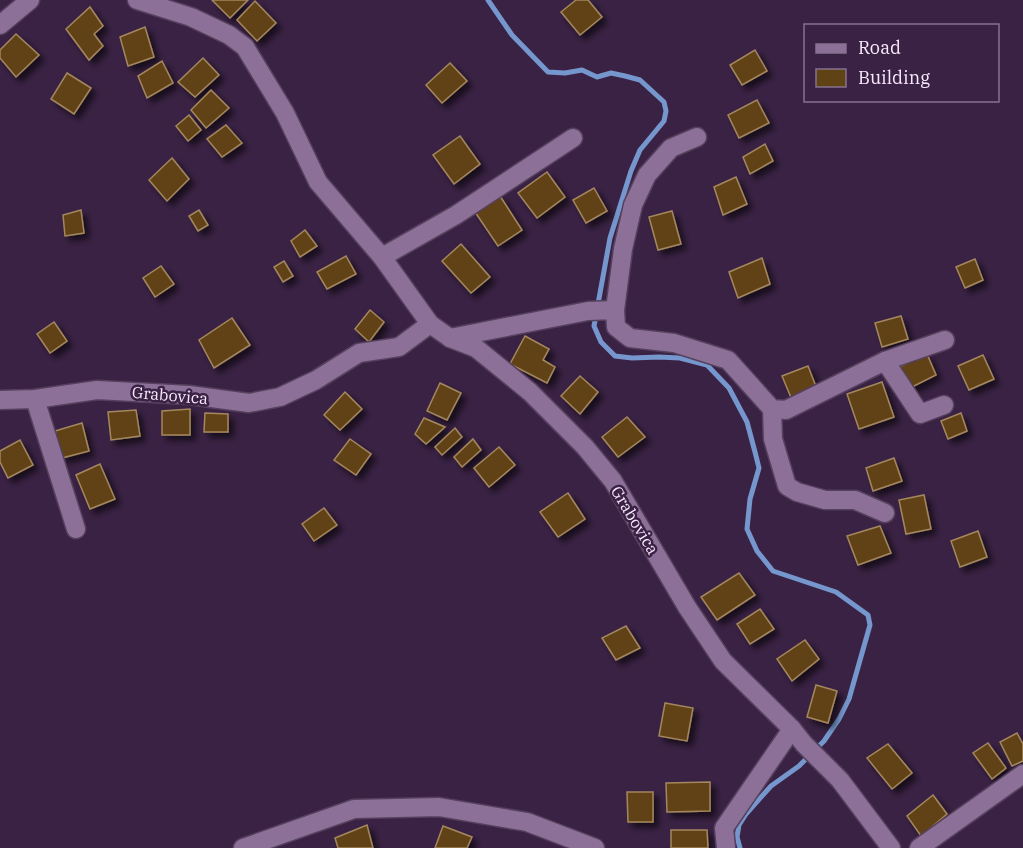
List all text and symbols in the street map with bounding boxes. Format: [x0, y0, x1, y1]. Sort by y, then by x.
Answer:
legend [804, 24, 999, 102]
text: Road [858, 36, 901, 59]
text: Building [858, 66, 930, 89]
street label: Grabovica [131, 382, 209, 408]
street label: Grabovica [607, 482, 663, 558]

